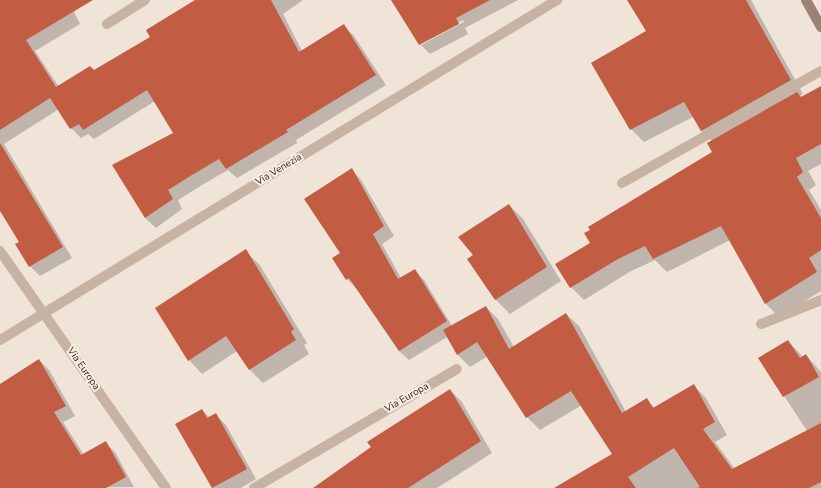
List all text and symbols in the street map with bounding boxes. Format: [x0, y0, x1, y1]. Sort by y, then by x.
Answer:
street label: Via Venezia [254, 151, 304, 189]
street label: Via Europa [64, 346, 102, 392]
street label: Via Europa [383, 381, 431, 415]

